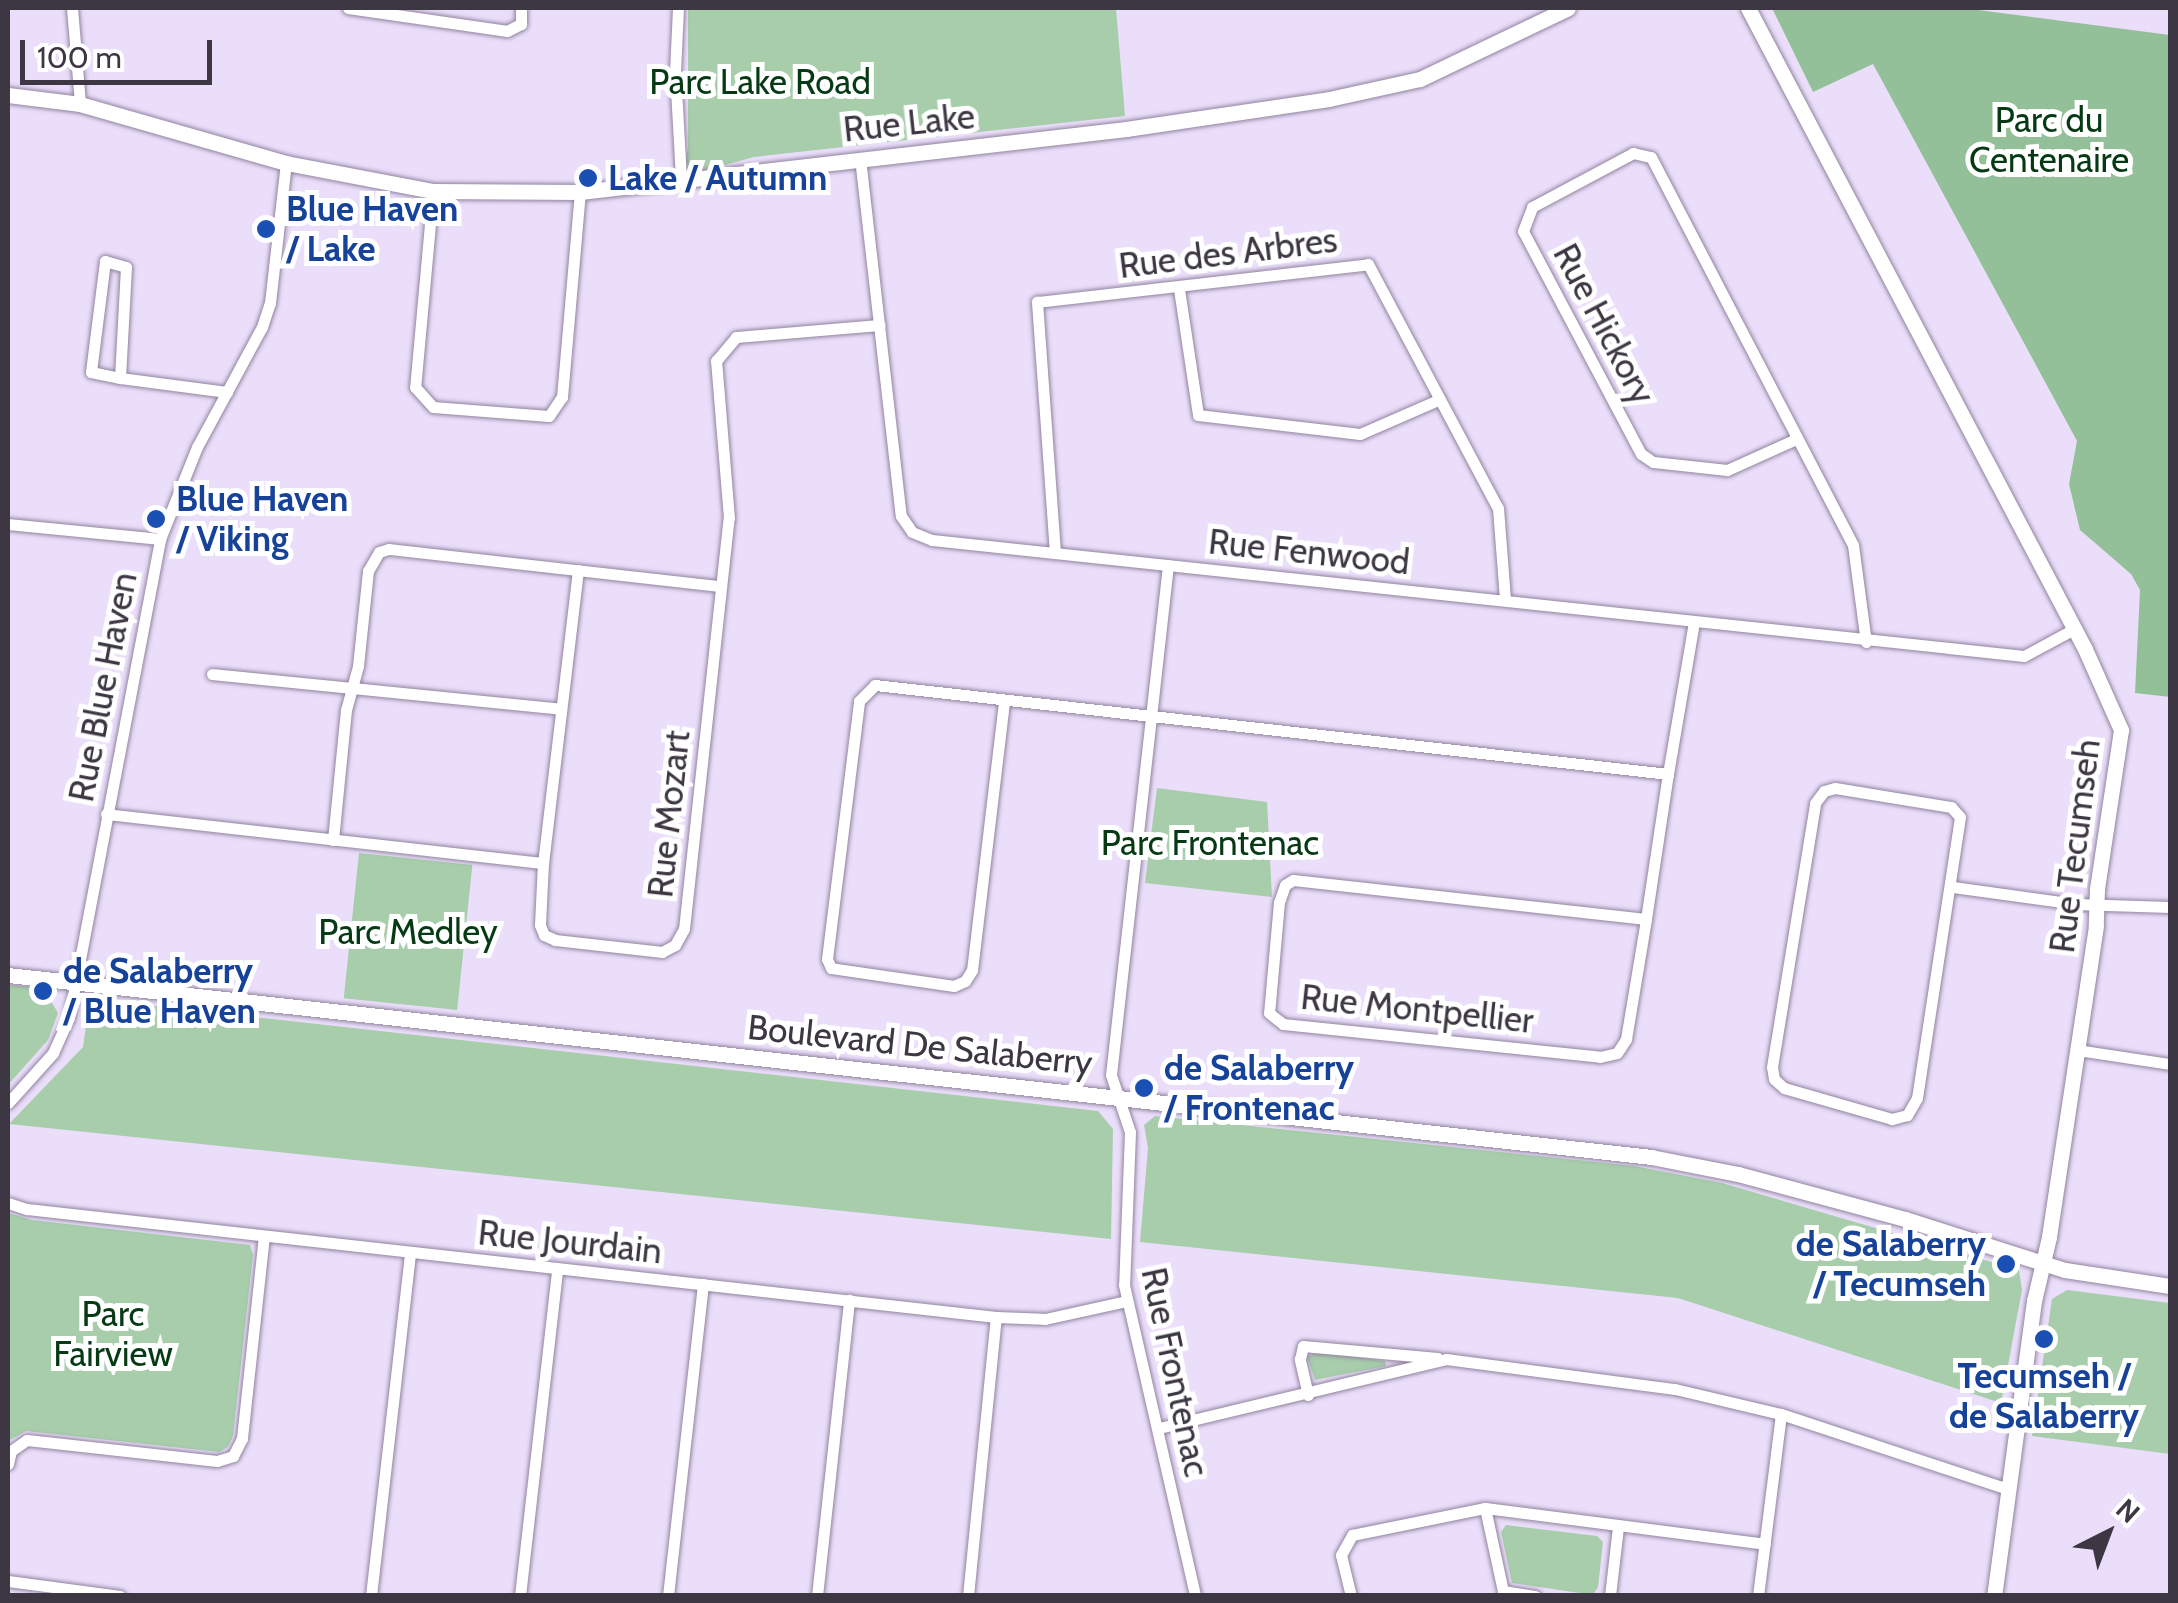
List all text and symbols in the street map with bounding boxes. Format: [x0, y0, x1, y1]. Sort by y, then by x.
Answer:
scale bar [25, 20, 218, 82]
text: 100 m [37, 39, 122, 76]
park label: Parc Lake Road [649, 61, 871, 103]
street label: Rue Lake [841, 95, 977, 151]
park label: Parc du Centenaire [1969, 99, 2129, 181]
place label: Lake / Autumn [608, 157, 827, 199]
marker: Lake / Autumn [577, 167, 599, 189]
place label: Blue Haven / Lake [286, 188, 458, 270]
marker: Blue Haven / Lake [255, 218, 277, 240]
street label: Rue des Arbres [1116, 219, 1340, 287]
street label: Rue Hickory [1544, 237, 1664, 411]
place label: Blue Haven / Viking [176, 478, 348, 560]
marker: Blue Haven / Viking [145, 508, 167, 530]
street label: Rue Fenwood [1206, 521, 1412, 583]
street label: Rue Blue Haven [60, 569, 146, 805]
street label: Rue Mozart [639, 728, 699, 900]
street label: Rue Tecumseh [2041, 737, 2109, 955]
park label: Parc Frontenac [1101, 822, 1319, 864]
park label: Parc Medley [318, 911, 498, 953]
place label: de Salaberry / Blue Haven [63, 950, 256, 1032]
street label: Rue Montpellier [1299, 976, 1535, 1042]
marker: de Salaberry / Blue Haven [32, 980, 54, 1002]
street label: Boulevard De Salaberry [745, 1006, 1095, 1084]
place label: de Salaberry / Frontenac [1164, 1047, 1354, 1129]
marker: de Salaberry / Frontenac [1133, 1077, 1155, 1099]
street label: Rue Jourdain [476, 1211, 664, 1273]
place label: de Salaberry / Tecumseh [1796, 1223, 1986, 1305]
marker: de Salaberry / Tecumseh [1995, 1253, 2017, 1275]
street label: Rue Frontenac [1132, 1264, 1218, 1480]
park label: Parc Fairview [53, 1293, 173, 1375]
marker: Tecumseh / de Salaberry [2033, 1328, 2055, 1350]
place label: Tecumseh / de Salaberry [1949, 1355, 2139, 1437]
north arrow [2058, 1483, 2158, 1583]
text: N [2109, 1491, 2147, 1530]

